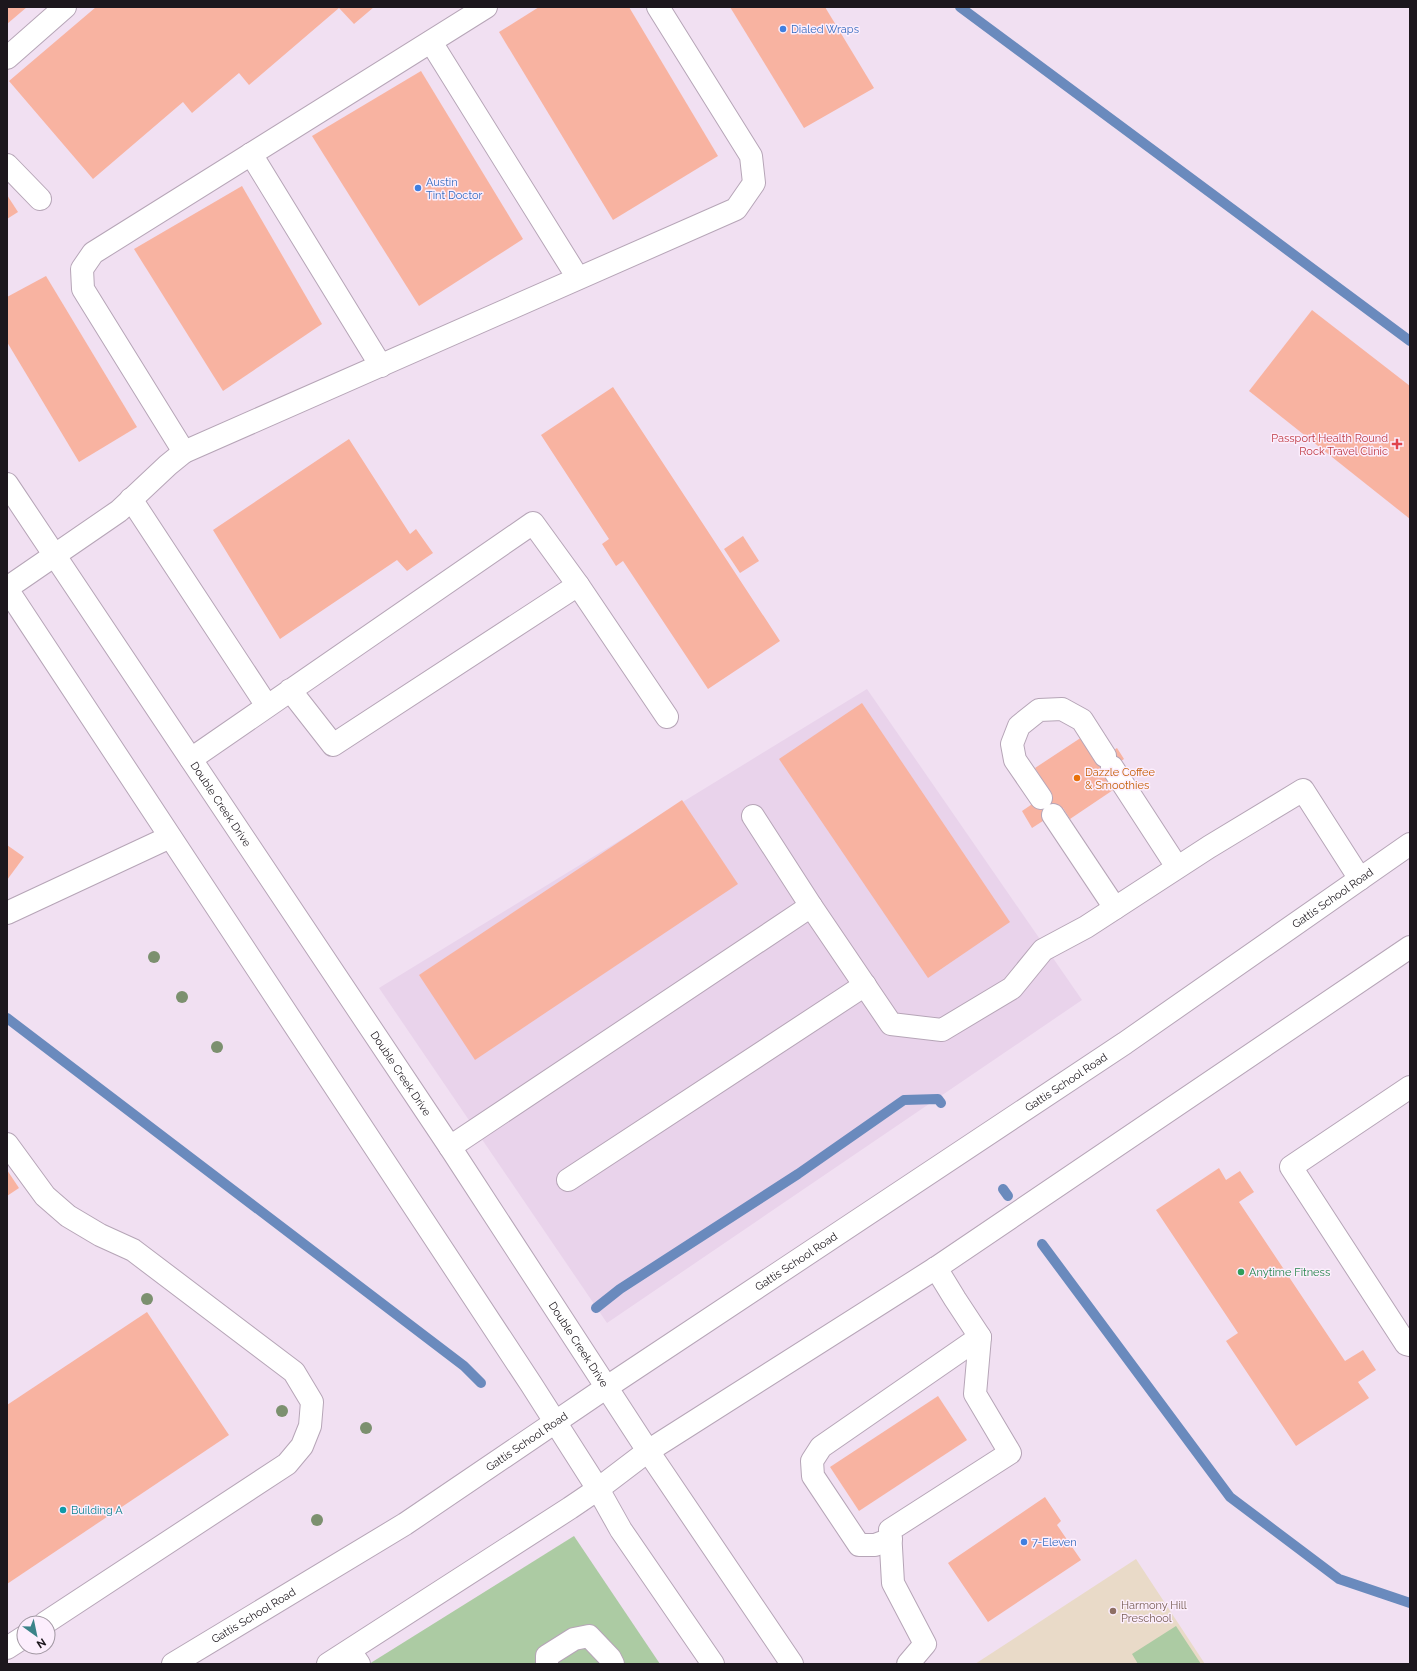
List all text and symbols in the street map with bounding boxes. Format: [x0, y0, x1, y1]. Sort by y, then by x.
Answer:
place label: Dialed Wraps [791, 23, 859, 36]
marker: Dialed Wraps [778, 24, 788, 34]
place label: Austin Tint Doctor [426, 176, 483, 202]
marker: Austin Tint Doctor [413, 183, 423, 193]
place label: Passport Health Round Rock Travel Clinic [1271, 432, 1388, 458]
marker: Passport Health Round Rock Travel Clinic [1391, 438, 1403, 450]
street label: Double Creek Drive [188, 760, 254, 850]
place label: Dazzle Coffee & Smoothies [1085, 766, 1156, 792]
marker: Dazzle Coffee & Smoothies [1072, 773, 1082, 783]
street label: Gattis School Road [1290, 866, 1376, 931]
street label: Double Creek Drive [368, 1029, 434, 1119]
street label: Gattis School Road [1023, 1051, 1110, 1115]
street label: Gattis School Road [753, 1230, 840, 1294]
place label: Anytime Fitness [1249, 1266, 1330, 1279]
marker: Anytime Fitness [1236, 1267, 1246, 1277]
street label: Double Creek Drive [546, 1300, 611, 1390]
street label: Gattis School Road [484, 1410, 570, 1474]
place label: Building A [71, 1504, 123, 1517]
marker: Building A [58, 1505, 68, 1515]
place label: 7-Eleven [1032, 1536, 1077, 1549]
marker: 7-Eleven [1019, 1537, 1029, 1547]
street label: Gattis School Road [209, 1585, 298, 1646]
place label: Harmony Hill Preschool [1121, 1599, 1187, 1625]
marker: Harmony Hill Preschool [1108, 1606, 1118, 1616]
north arrow [16, 1615, 56, 1655]
text: N [34, 1635, 48, 1651]

